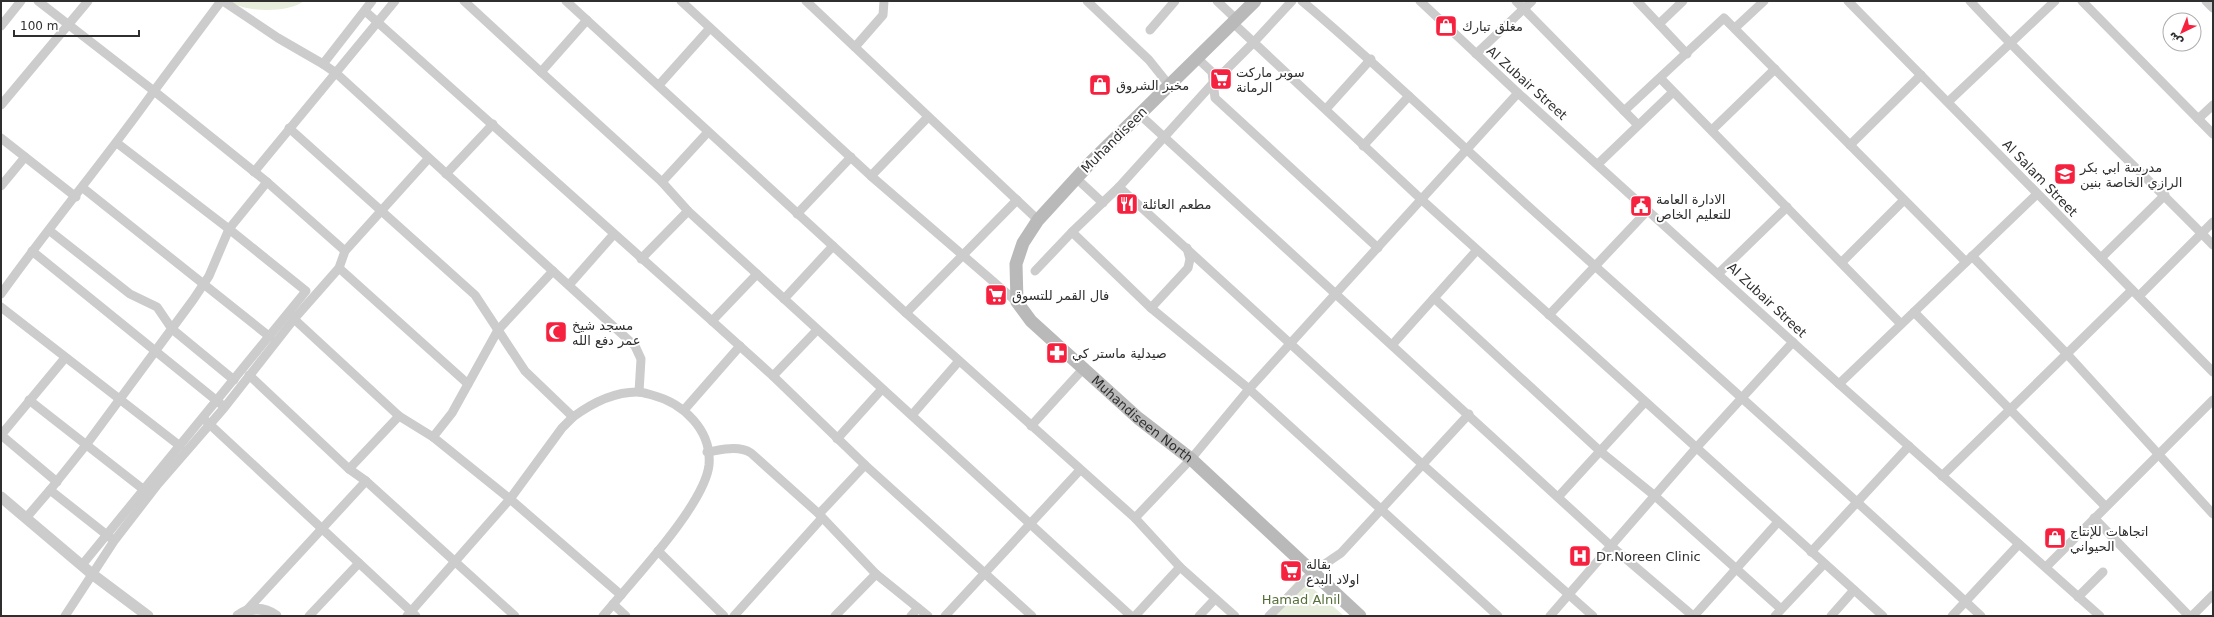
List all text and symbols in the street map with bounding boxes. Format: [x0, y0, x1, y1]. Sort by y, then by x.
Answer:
scale bar [14, 12, 139, 38]
north arrow [2162, 12, 2202, 52]
shop icon: مغلق تبارك [1433, 13, 1459, 39]
text: 100 m [20, 19, 58, 33]
place label: مغلق تبارك [1462, 19, 1523, 35]
text: ش [2166, 29, 2186, 49]
street label: Al Zubair Street [1484, 43, 1570, 123]
place label: سوبر ماركت الرمانة [1236, 65, 1305, 96]
supermarket icon: سوبر ماركت الرمانة [1208, 66, 1234, 92]
shop icon: مخبز الشروق [1087, 72, 1113, 98]
place label: مخبز الشروق [1116, 78, 1189, 94]
street label: Muhandiseen [1078, 104, 1150, 176]
street label: Al Salam Street [2000, 137, 2080, 219]
place label: مدرسة ابي بكر الرازي الخاصة بنين [2079, 160, 2182, 191]
school or university icon: مدرسة ابي بكر الرازي الخاصة بنين [2052, 161, 2078, 187]
restaurant icon: مطعم العائلة [1114, 191, 1140, 217]
place label: الادارة العامة للتعليم الخاص [1656, 192, 1731, 223]
public building icon: الادارة العامة للتعليم الخاص [1628, 193, 1654, 219]
place label: مطعم العائلة [1142, 197, 1211, 213]
street label: Al Zubair Street [1724, 260, 1810, 340]
supermarket icon: فال القمر للتسوق [983, 282, 1009, 308]
place label: فال القمر للتسوق [1012, 288, 1109, 304]
place label: مسجد شيخ عمر دفع الله [572, 318, 640, 349]
mosque icon: مسجد شيخ عمر دفع الله [543, 319, 569, 345]
pharmacy icon: صيدلية ماستر كي [1044, 340, 1070, 366]
place label: صيدلية ماستر كي [1072, 346, 1167, 362]
street label: Muhandiseen North [1089, 372, 1196, 465]
place label: اتجاهات للإنتاج الحيواني [2070, 524, 2148, 555]
shop icon: اتجاهات للإنتاج الحيواني [2042, 525, 2068, 551]
hospital icon: Dr.Noreen Clinic [1567, 543, 1593, 569]
place label: Dr.Noreen Clinic [1596, 549, 1701, 564]
place label: بقالة اولاد البدع [1306, 557, 1359, 588]
supermarket icon: بقالة اولاد البدع [1278, 558, 1304, 584]
park label: Hamad Alnil [1262, 592, 1340, 607]

